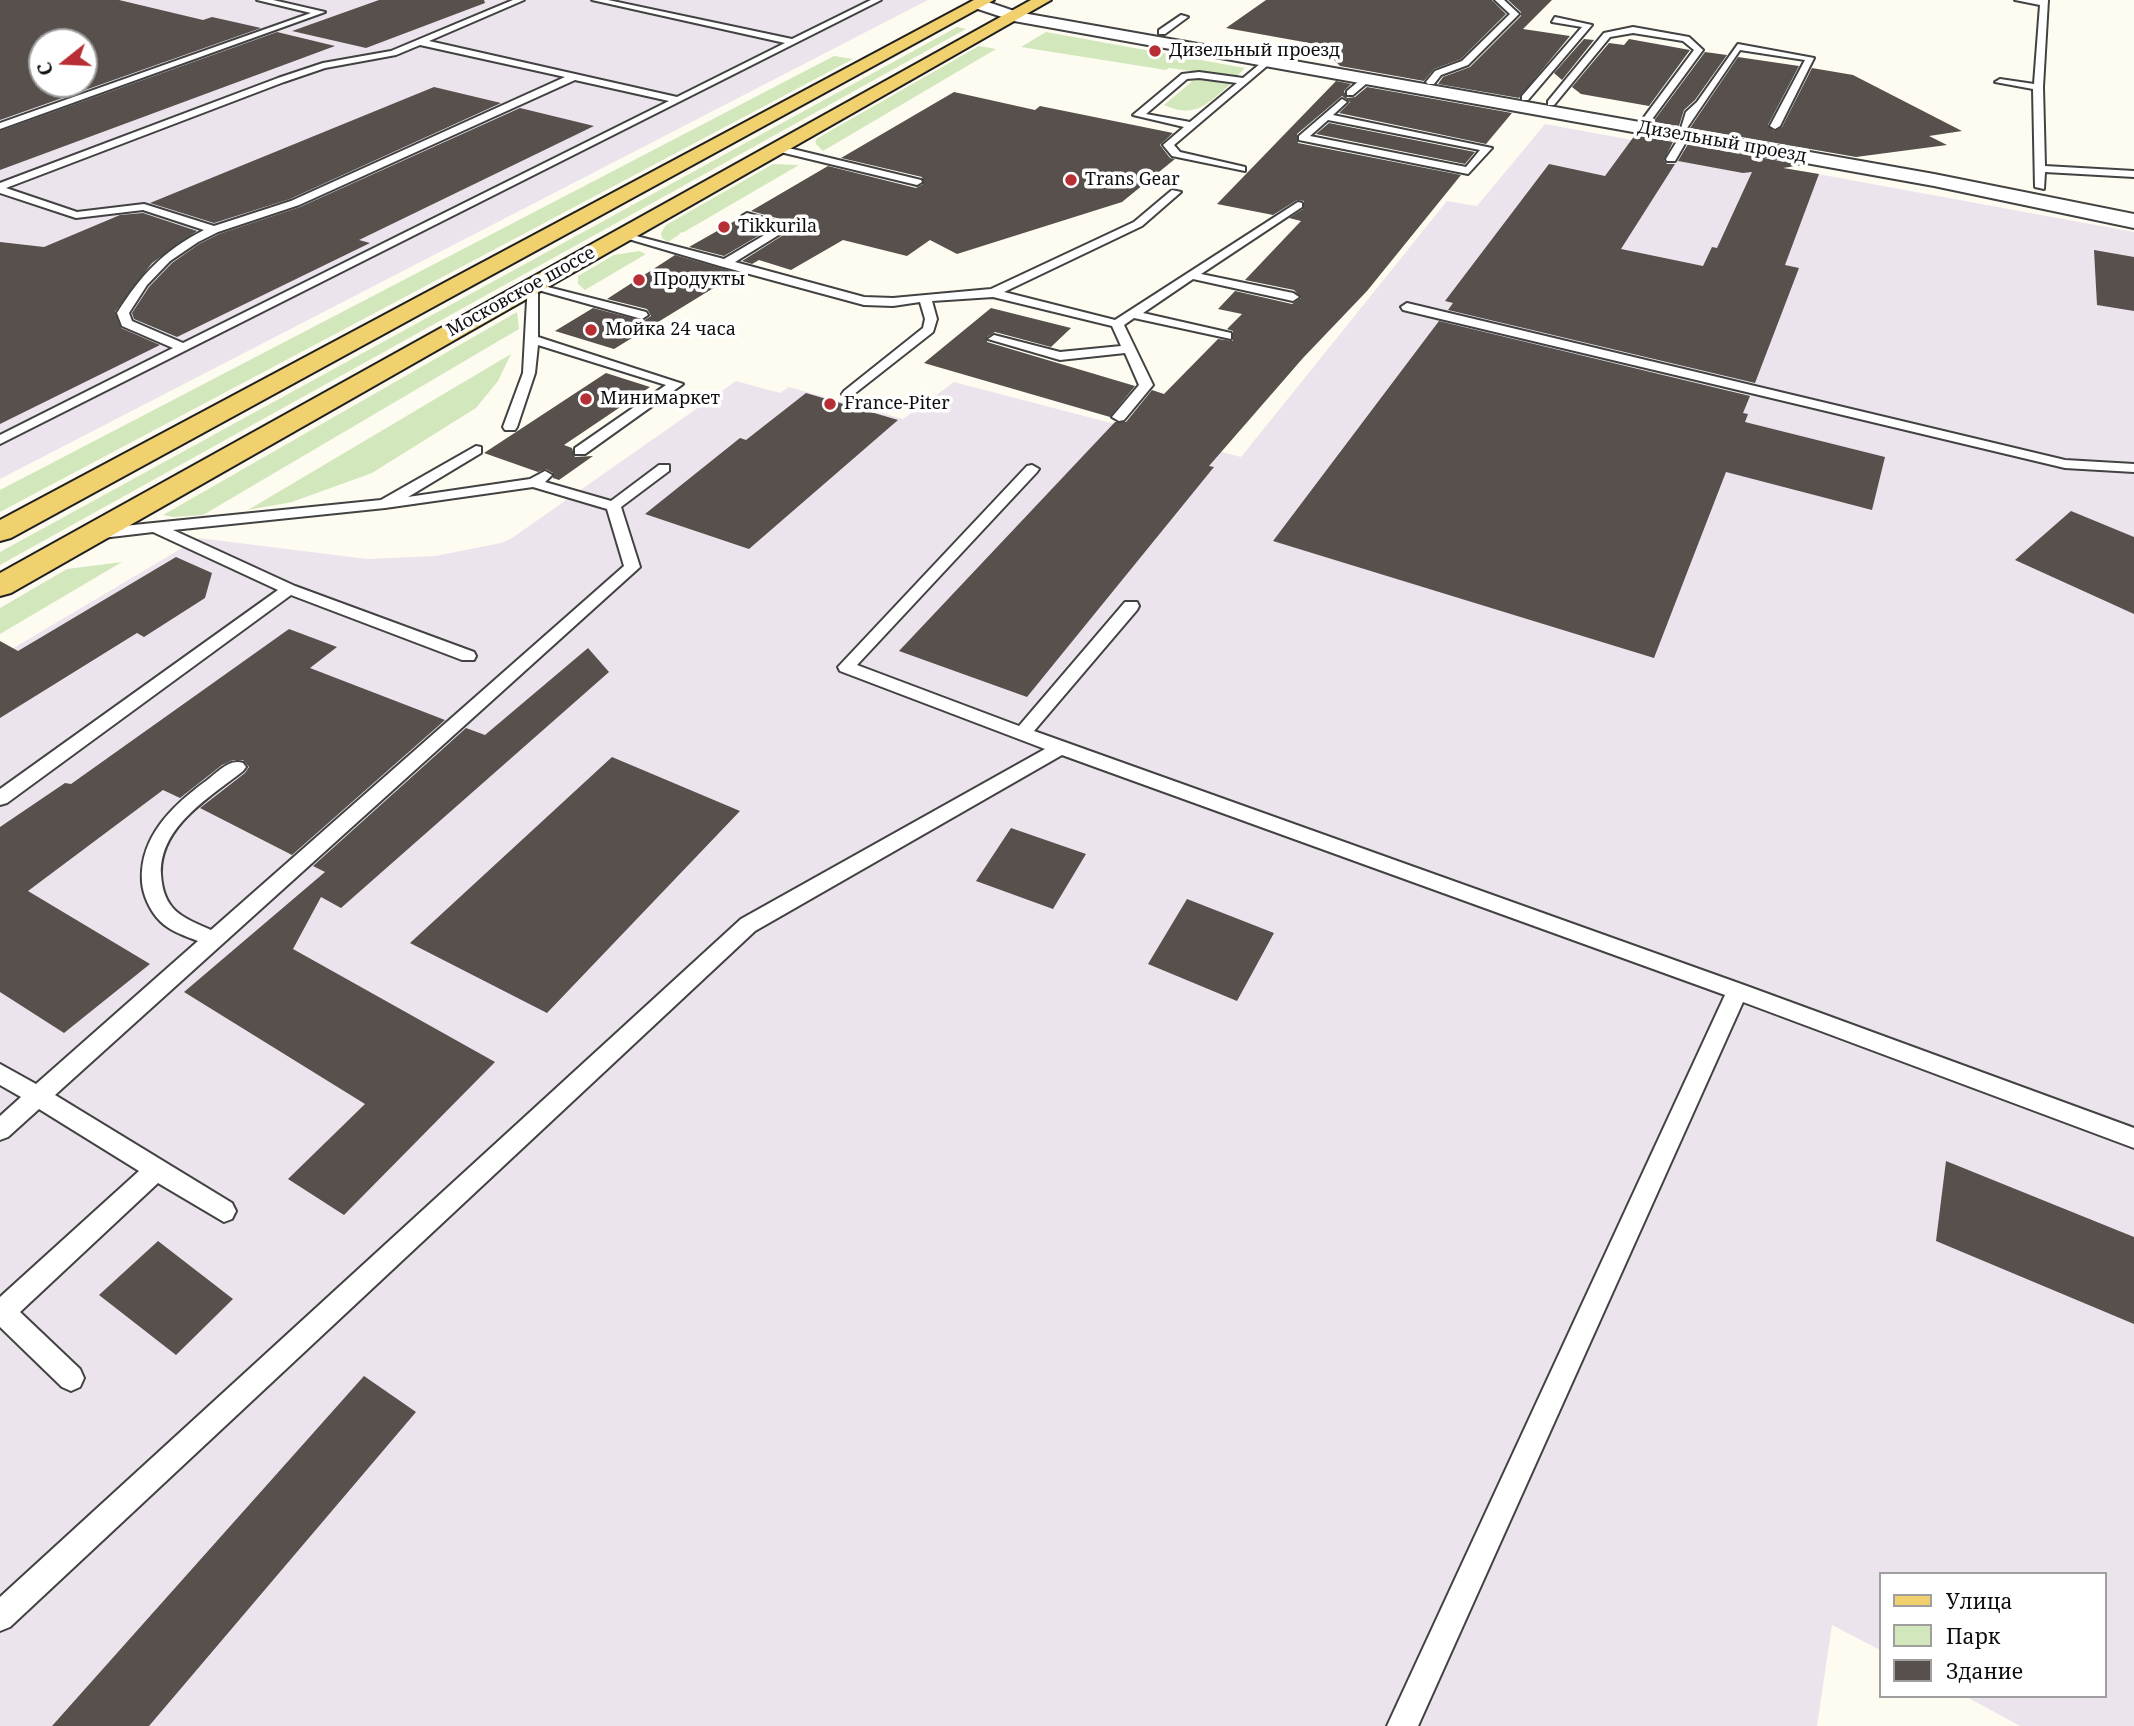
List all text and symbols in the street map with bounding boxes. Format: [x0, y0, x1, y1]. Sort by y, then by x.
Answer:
north arrow [28, 28, 98, 98]
place label: Дизельный проезд [1169, 40, 1340, 62]
marker: Дизельный проезд [1147, 43, 1163, 59]
text: С [31, 59, 59, 79]
street label: Дизельный проезд [1636, 117, 1808, 167]
place label: Trans Gear [1085, 169, 1180, 191]
marker: Trans Gear [1063, 172, 1079, 188]
place label: Tikkurila [738, 216, 817, 238]
marker: Tikkurila [716, 219, 732, 235]
street label: Московское шоссе [443, 242, 599, 342]
place label: Продукты [653, 269, 745, 291]
marker: Продукты [631, 272, 647, 288]
place label: Мойка 24 часа [605, 319, 736, 341]
marker: Мойка 24 часа [583, 322, 599, 338]
place label: Минимаркет [600, 388, 720, 410]
marker: Минимаркет [578, 391, 594, 407]
place label: France-Piter [844, 393, 950, 415]
marker: France-Piter [822, 396, 838, 412]
legend [1878, 1572, 2106, 1698]
text: Улица [1946, 1587, 2013, 1615]
text: Парк [1946, 1622, 2000, 1650]
text: Здание [1946, 1657, 2023, 1685]

